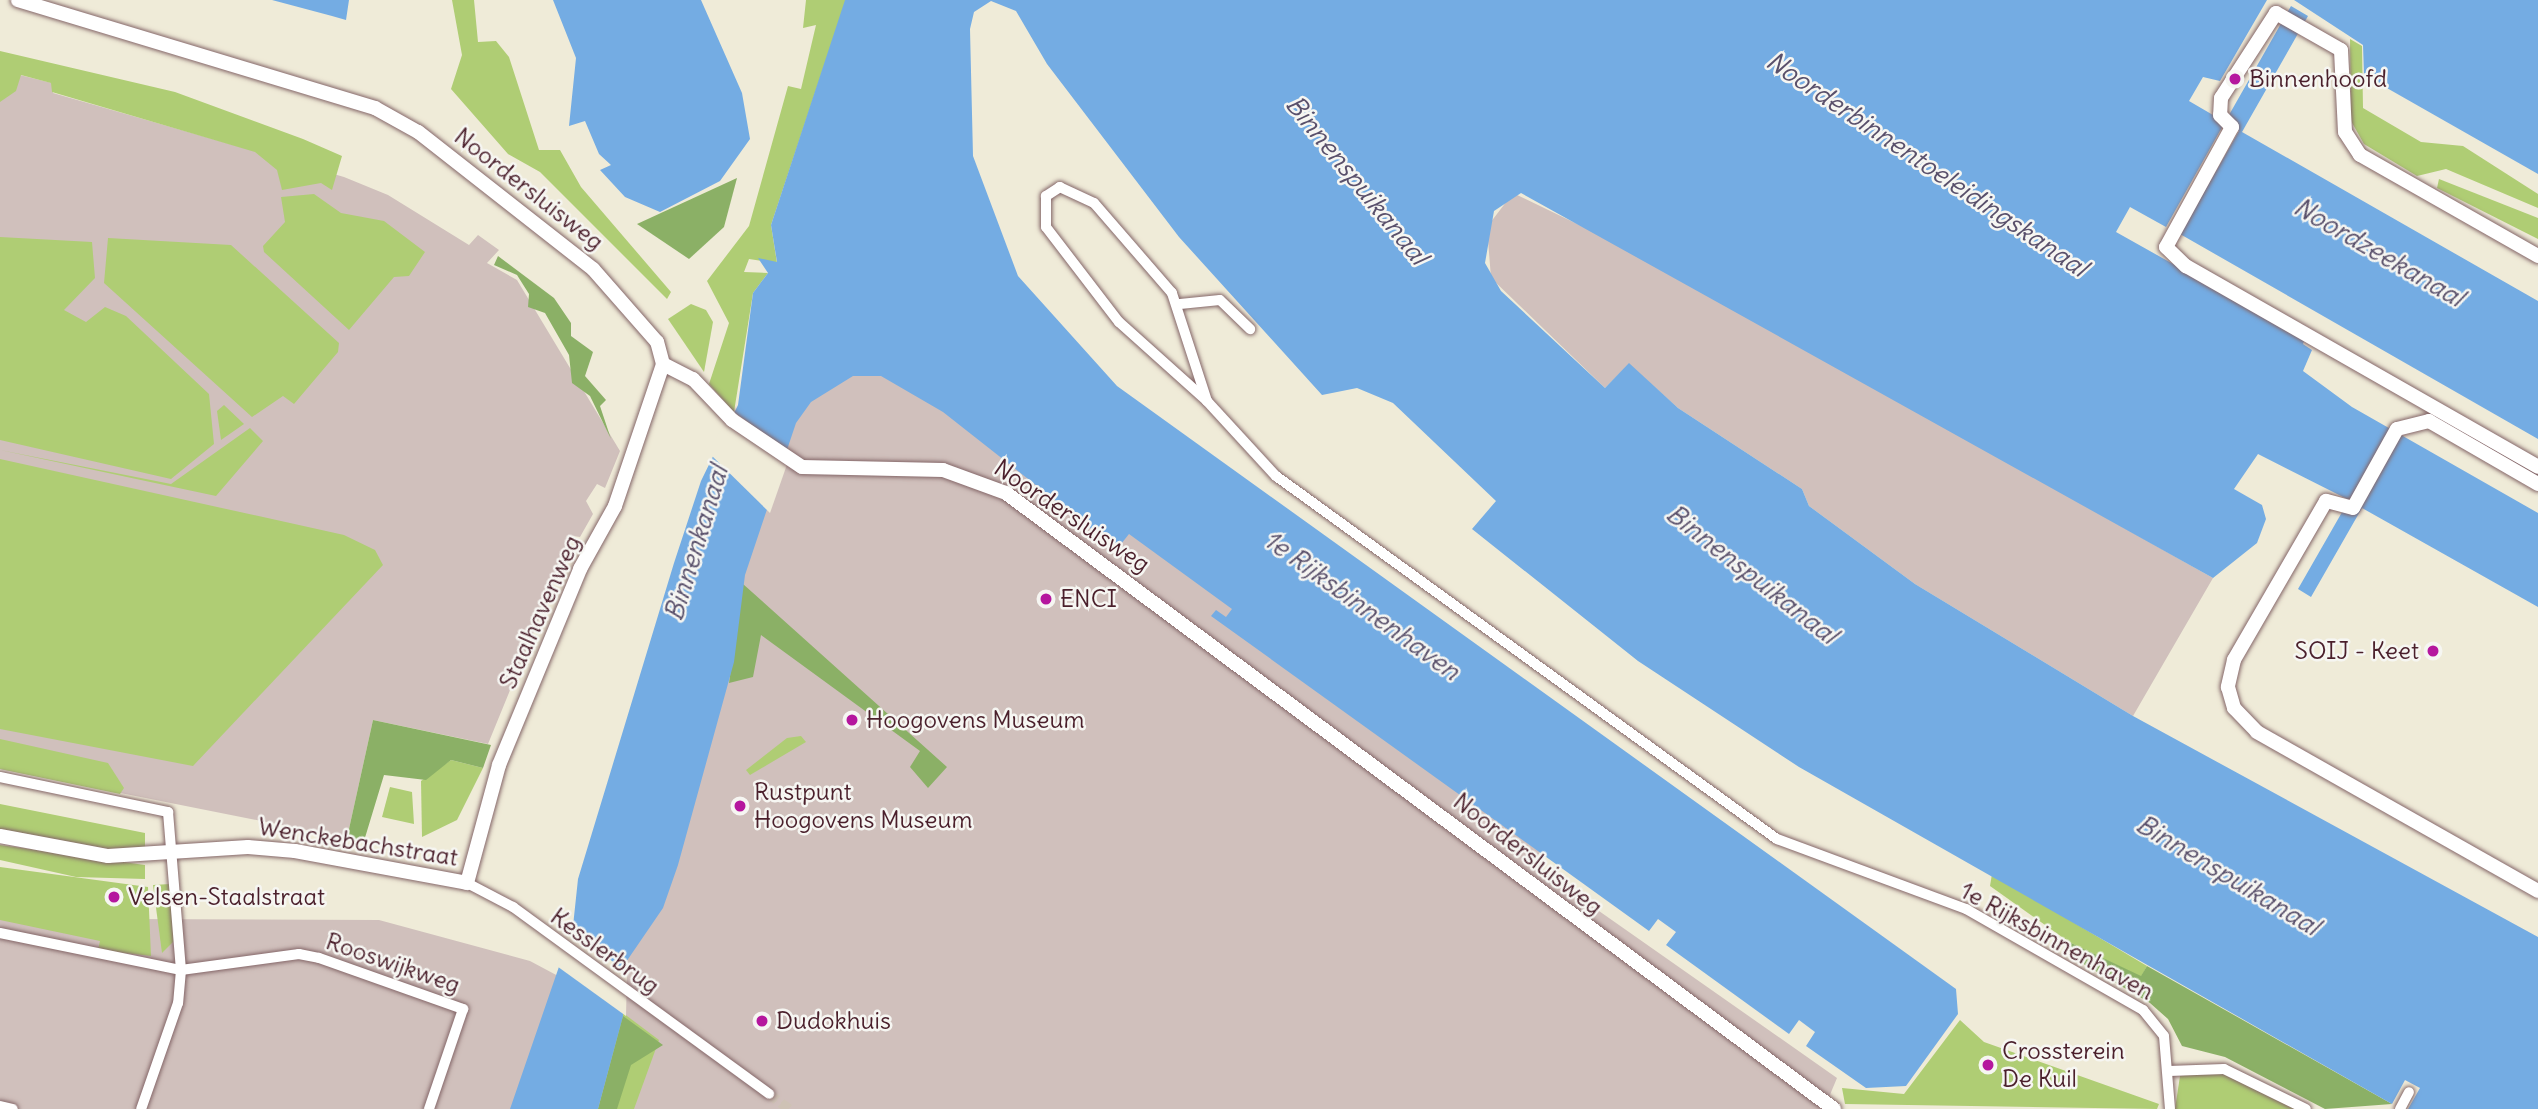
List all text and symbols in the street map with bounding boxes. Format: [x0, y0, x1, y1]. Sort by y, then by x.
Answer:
water label: Noorderbinnentoeleidingskanaal [1761, 45, 2093, 283]
place label: Binnenhoofd [2249, 65, 2387, 93]
marker: Binnenhoofd [2227, 71, 2243, 87]
water label: Binnenspuikanaal [1279, 89, 1435, 271]
street label: Noordersluisweg [449, 122, 609, 256]
water label: Noordzeekanaal [2289, 191, 2469, 313]
street label: Noordersluisweg [989, 453, 1155, 579]
water label: Binnenkanaal [658, 462, 734, 624]
water label: Binnenspuikanaal [1660, 498, 1844, 650]
water label: 1e Rijksbinnenhaven [1258, 523, 1466, 687]
street label: Staalhavenweg [493, 531, 587, 693]
place label: ENCI [1060, 585, 1117, 613]
marker: ENCI [1038, 591, 1054, 607]
place label: SOIJ - Keet [2295, 637, 2419, 665]
marker: SOIJ - Keet [2425, 643, 2441, 659]
place label: Hoogovens Museum [866, 706, 1084, 734]
marker: Hoogovens Museum [844, 712, 860, 728]
place label: Rustpunt Hoogovens Museum [754, 778, 972, 834]
street label: Noordersluisweg [1448, 787, 1608, 921]
marker: Rustpunt Hoogovens Museum [732, 798, 748, 814]
water label: Binnenspuikanaal [2131, 808, 2325, 942]
street label: Wenckebachstraat [256, 812, 460, 872]
street label: 1e Rijksbinnenhaven [1955, 876, 2159, 1006]
place label: Velsen-Staalstraat [128, 883, 325, 911]
marker: Velsen-Staalstraat [106, 889, 122, 905]
street label: Kesslerbrug [545, 902, 665, 1000]
street label: Rooswijkweg [322, 927, 464, 999]
place label: Dudokhuis [776, 1007, 891, 1035]
marker: Dudokhuis [754, 1013, 770, 1029]
place label: Crossterein De Kuil [2002, 1037, 2125, 1093]
marker: Crossterein De Kuil [1980, 1057, 1996, 1073]

